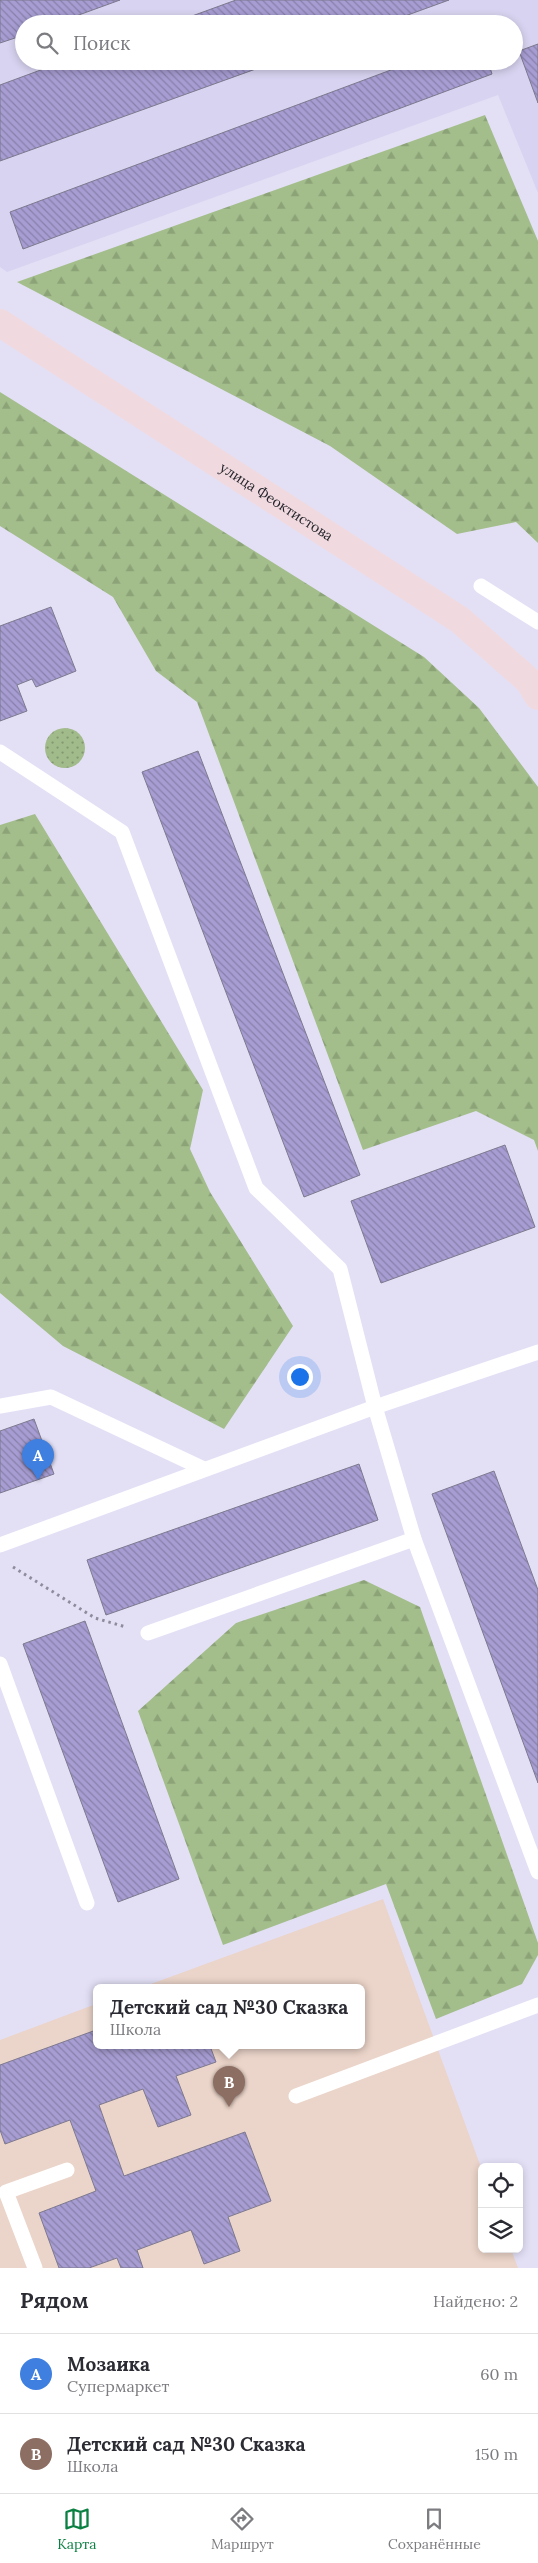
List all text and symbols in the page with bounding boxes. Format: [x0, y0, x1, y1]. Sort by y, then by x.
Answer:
search box [15, 15, 523, 70]
icon: search [33, 29, 61, 57]
text: Поиск [73, 31, 130, 55]
street label: улица Феоктистова [216, 458, 337, 545]
your location [287, 1364, 313, 1390]
pin: A [22, 1439, 54, 1480]
popup [93, 1984, 365, 2049]
text: Детский сад №30 Сказка [110, 1995, 348, 2019]
text: Школа [110, 2019, 161, 2039]
pin: B [213, 2066, 245, 2107]
map controls [478, 2163, 523, 2253]
button: locate [478, 2163, 523, 2208]
button: layers [478, 2208, 523, 2253]
text: Рядом [20, 2287, 89, 2314]
text: Найдено: 2 [433, 2291, 518, 2311]
text: Мозаика [67, 2352, 150, 2376]
text: A [31, 2364, 41, 2384]
text: 60 m [480, 2364, 518, 2384]
text: Супермаркет [67, 2376, 169, 2396]
text: Детский сад №30 Сказка [67, 2432, 305, 2456]
text: B [31, 2444, 41, 2464]
text: 150 m [475, 2444, 518, 2464]
text: Школа [67, 2456, 119, 2476]
tab: Карта [57, 2505, 97, 2553]
tab: Маршрут [211, 2505, 274, 2553]
tab: Сохранённые [388, 2505, 481, 2553]

